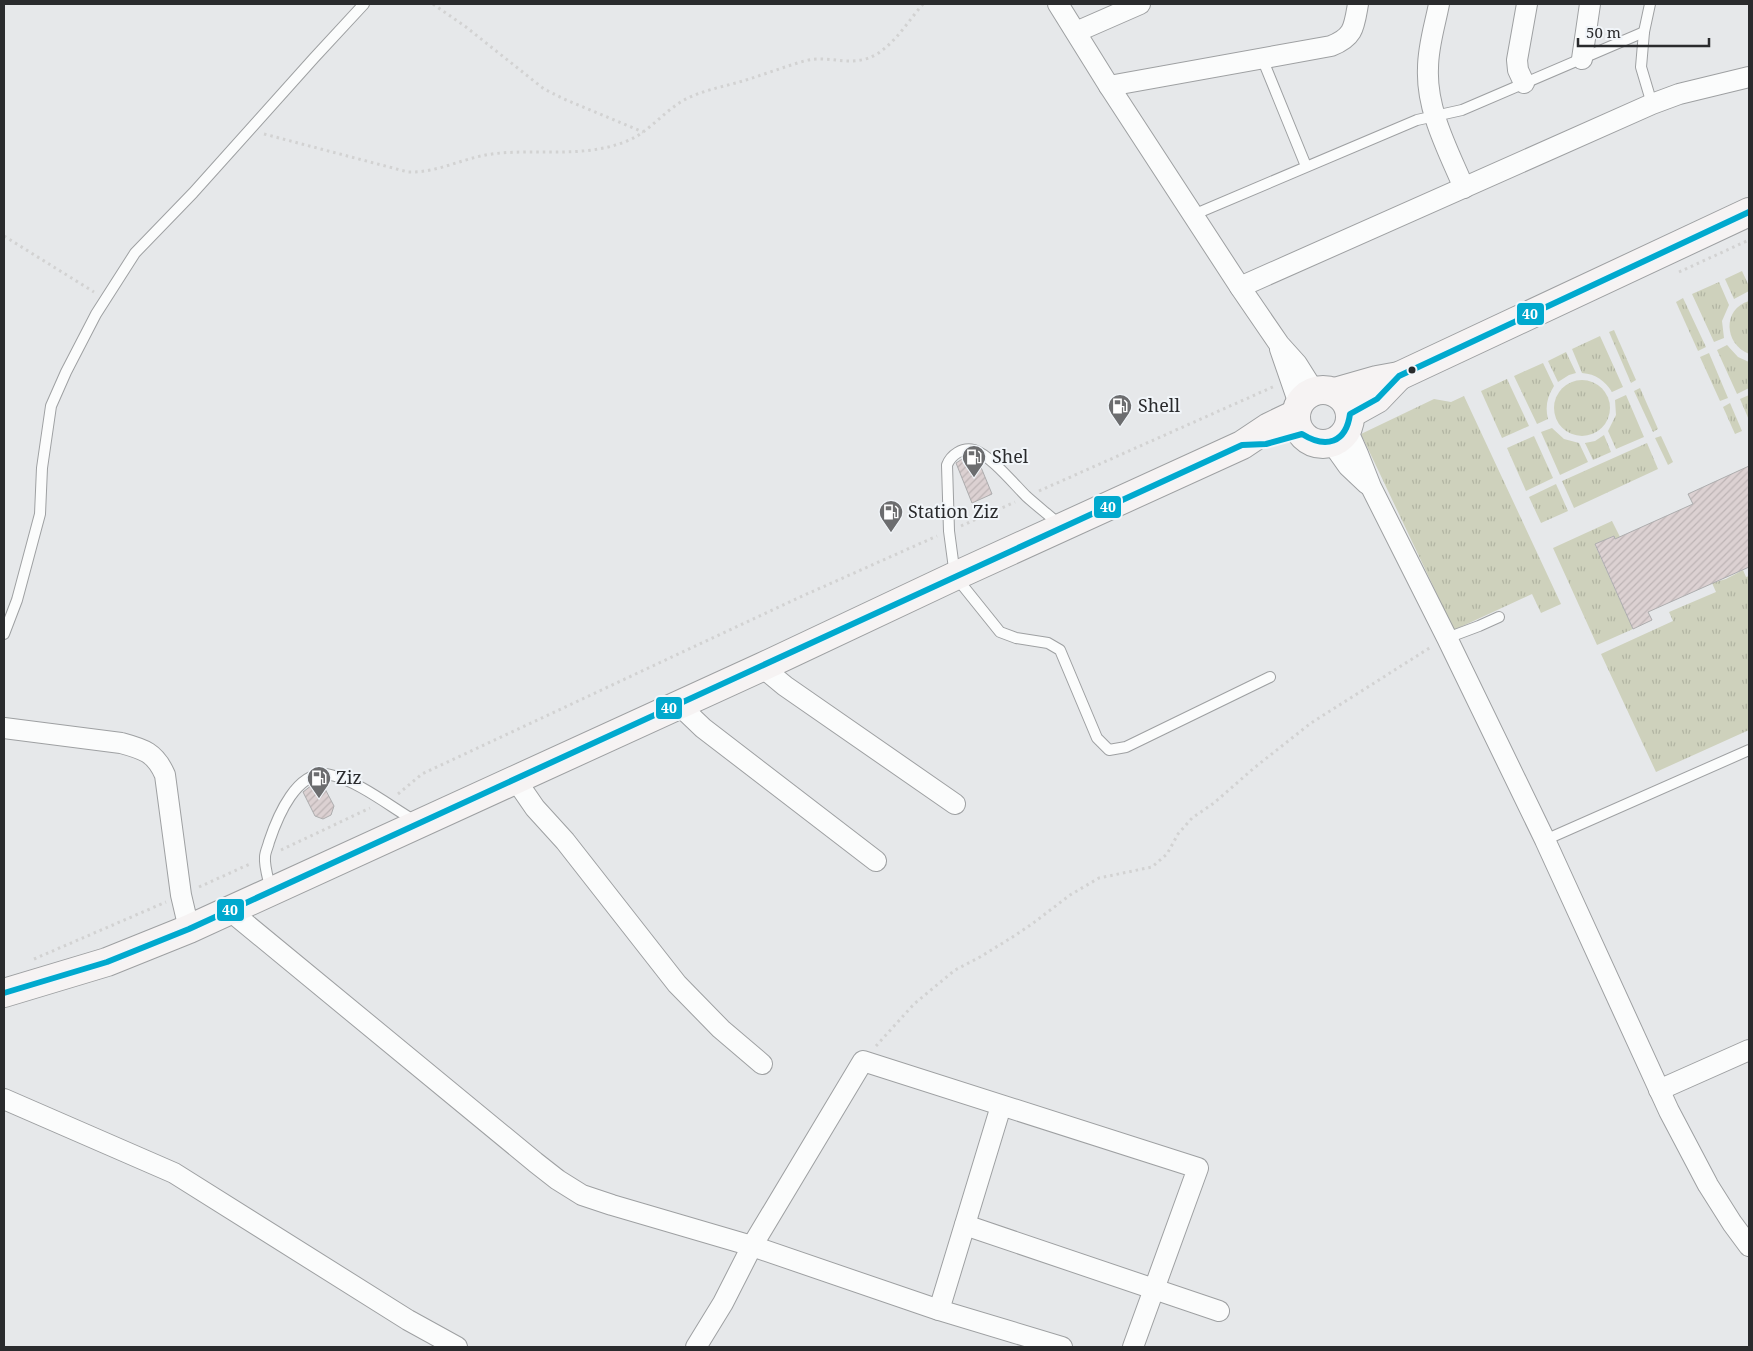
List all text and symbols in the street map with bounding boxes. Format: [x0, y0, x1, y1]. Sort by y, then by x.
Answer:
scale bar [1578, 15, 1709, 47]
text: 50 m [1586, 22, 1621, 42]
line badge: 40 [1516, 302, 1545, 326]
text: 40 [1522, 304, 1538, 323]
unlabelled marker [1407, 365, 1417, 375]
fuel station icon: Shell [1107, 393, 1133, 427]
place label: Shell [1138, 393, 1180, 417]
fuel station icon: Shel [961, 444, 987, 478]
place label: Shel [992, 444, 1029, 468]
line badge: 40 [1093, 495, 1122, 519]
text: 40 [1100, 497, 1116, 516]
fuel station icon: Station Ziz [878, 499, 904, 533]
place label: Station Ziz [908, 499, 999, 523]
line badge: 40 [655, 696, 683, 720]
text: 40 [661, 698, 677, 717]
fuel station icon: Ziz [306, 765, 332, 799]
place label: Ziz [336, 765, 362, 789]
line badge: 40 [216, 898, 245, 922]
text: 40 [222, 900, 238, 919]

